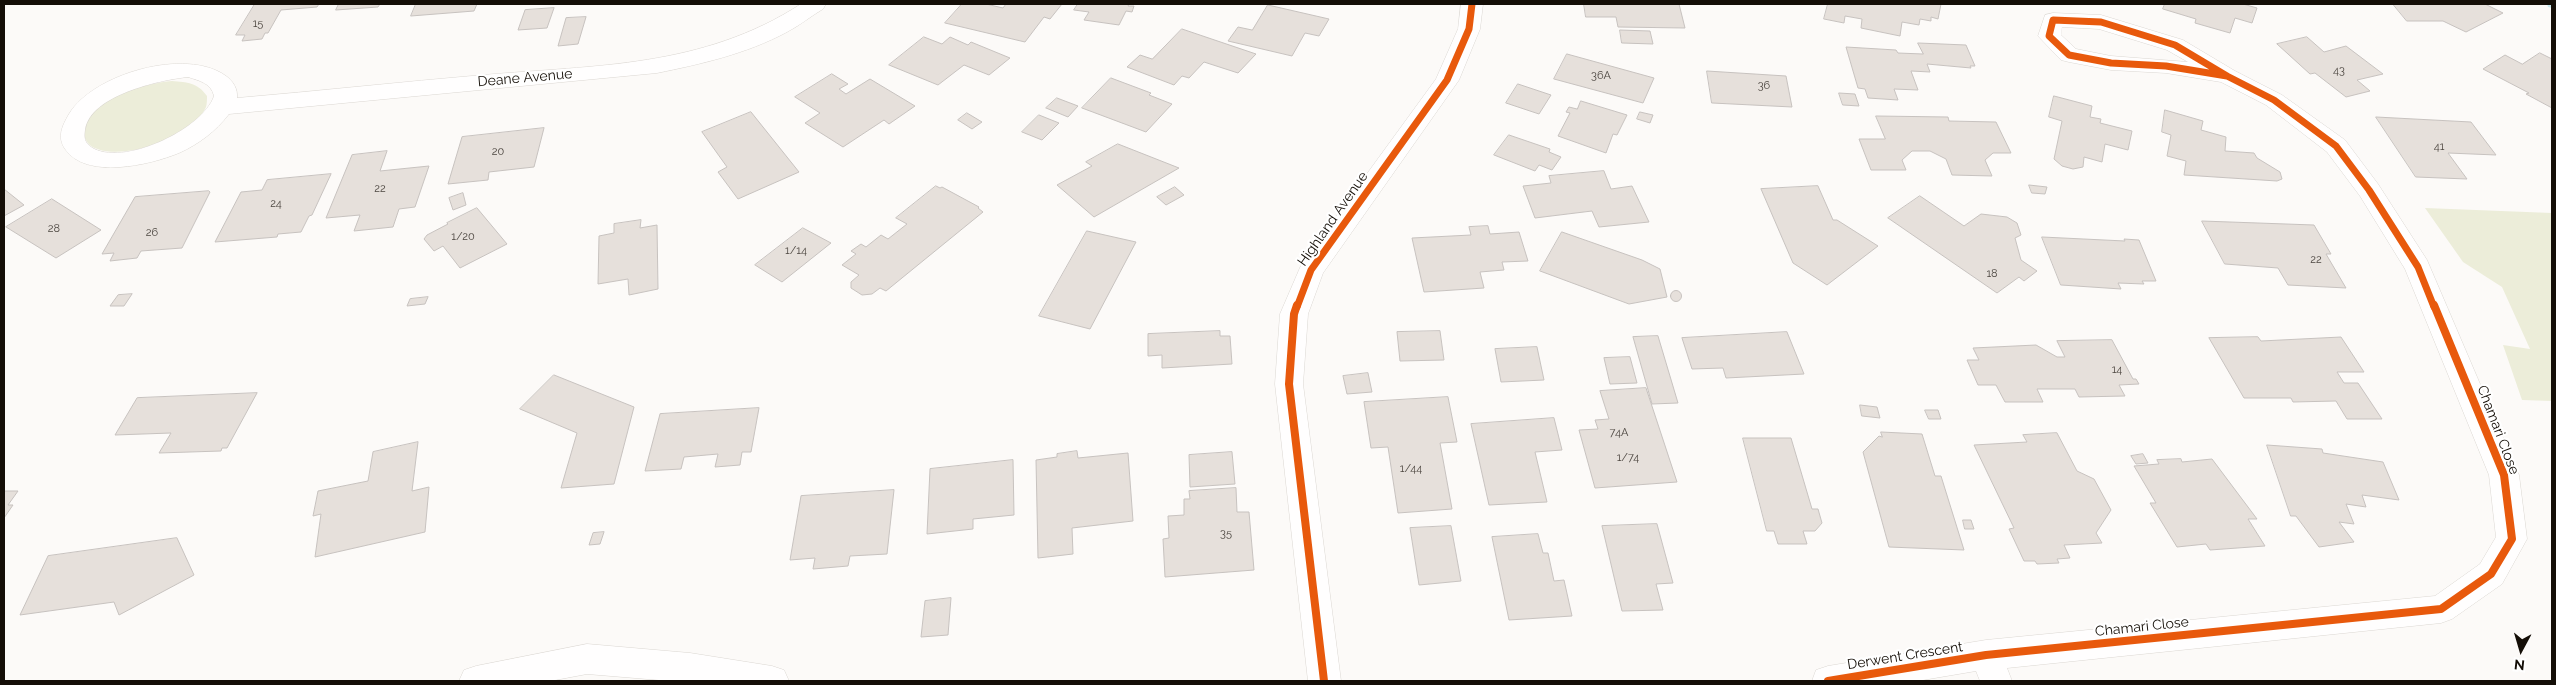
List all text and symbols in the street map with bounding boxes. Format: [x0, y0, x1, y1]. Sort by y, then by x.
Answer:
house number: 15 [253, 17, 263, 31]
house number: 43 [2333, 64, 2345, 78]
street label: Deane Avenue [477, 65, 573, 91]
house number: 36A [1591, 69, 1611, 83]
house number: 36 [1758, 79, 1770, 93]
house number: 41 [2434, 140, 2444, 154]
house number: 20 [492, 145, 504, 159]
street label: Highland Avenue [1294, 169, 1372, 269]
house number: 22 [374, 182, 386, 196]
house number: 24 [270, 197, 282, 211]
house number: 28 [48, 222, 60, 236]
house number: 26 [146, 226, 158, 240]
house number: 1/20 [451, 230, 475, 244]
house number: 1/14 [785, 244, 807, 258]
house number: 22 [2310, 253, 2322, 267]
house number: 18 [1986, 267, 1998, 281]
house number: 14 [2112, 363, 2122, 377]
street label: Chamari Close [2473, 383, 2523, 477]
house number: 74A [1610, 426, 1628, 440]
house number: 1/74 [1617, 451, 1639, 465]
house number: 1/44 [1400, 462, 1422, 476]
house number: 35 [1220, 527, 1232, 541]
street label: Chamari Close [2094, 614, 2190, 640]
north arrow [2496, 625, 2546, 675]
street label: Derwent Crescent [1846, 639, 1964, 673]
text: N [2513, 656, 2526, 673]

